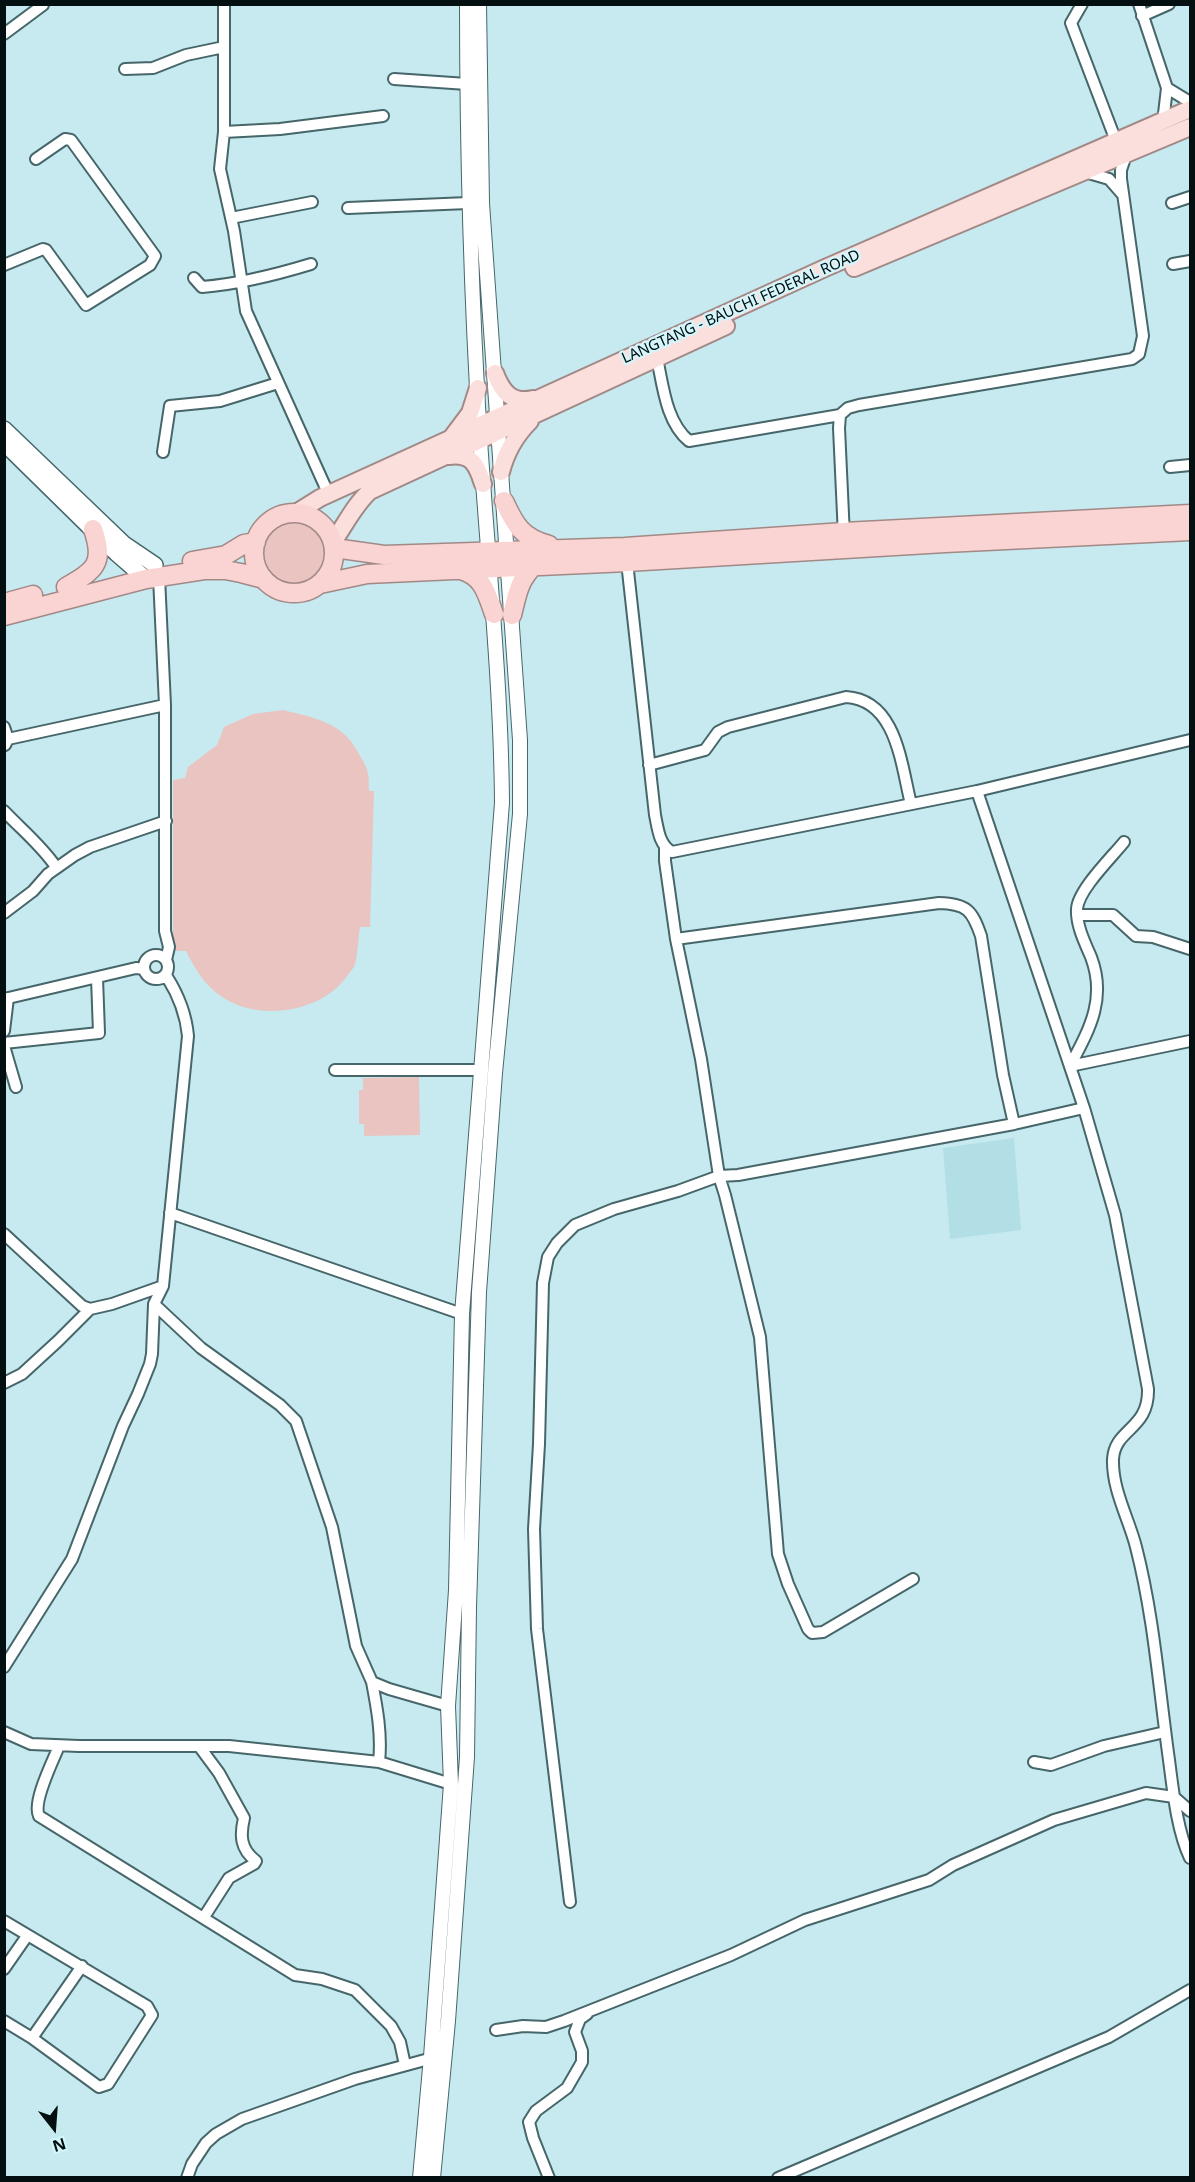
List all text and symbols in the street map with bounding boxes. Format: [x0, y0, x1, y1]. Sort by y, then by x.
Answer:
street label: LANGTANG - BAUCHI FEDERAL ROAD [619, 246, 863, 368]
north arrow [24, 2098, 84, 2158]
text: N [50, 2133, 69, 2158]

